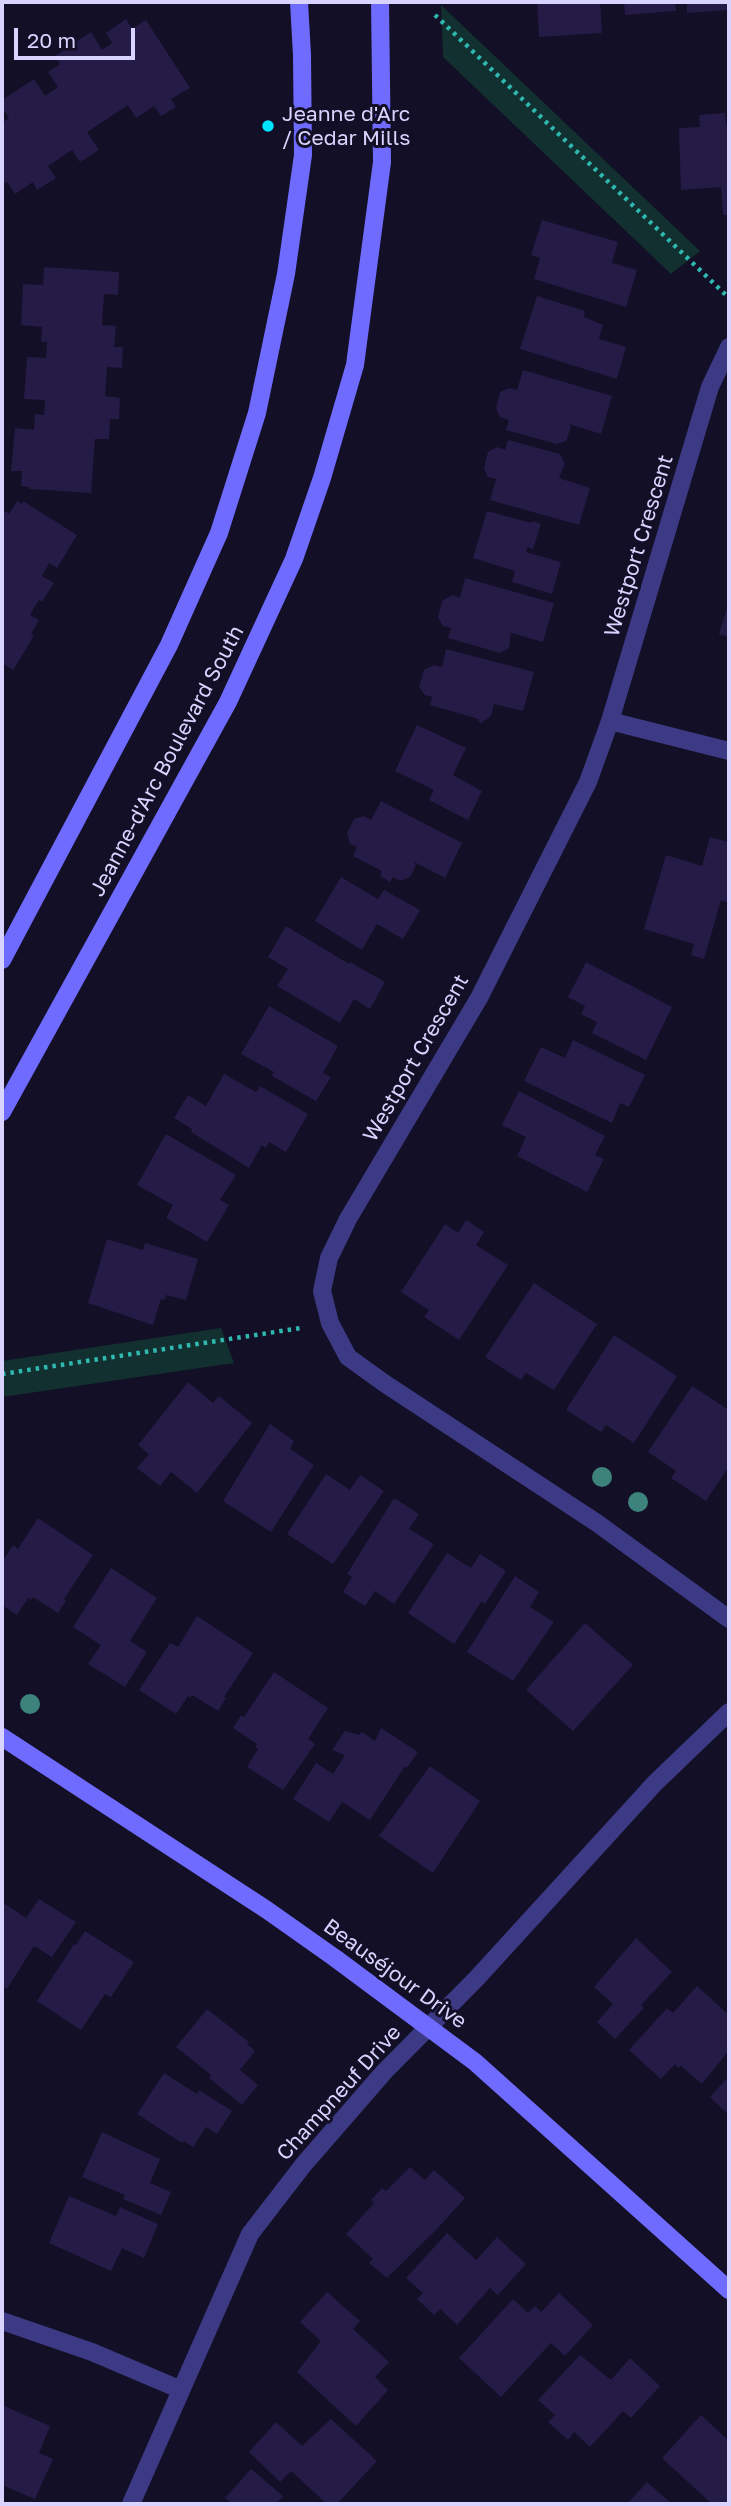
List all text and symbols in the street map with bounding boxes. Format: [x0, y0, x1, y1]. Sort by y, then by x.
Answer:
scale bar [18, 14, 138, 58]
text: 20 m [27, 27, 76, 53]
place label: Jeanne d'Arc / Cedar Mills [282, 101, 410, 151]
marker: Jeanne d'Arc / Cedar Mills [260, 118, 276, 134]
street label: Westport Crescent [599, 452, 679, 640]
street label: Jeanne-d'Arc Boulevard South [85, 621, 249, 901]
street label: Westport Crescent [358, 970, 474, 1146]
street label: Beauséjour Drive [319, 1914, 471, 2034]
street label: Champneuf Drive [272, 2020, 406, 2166]

